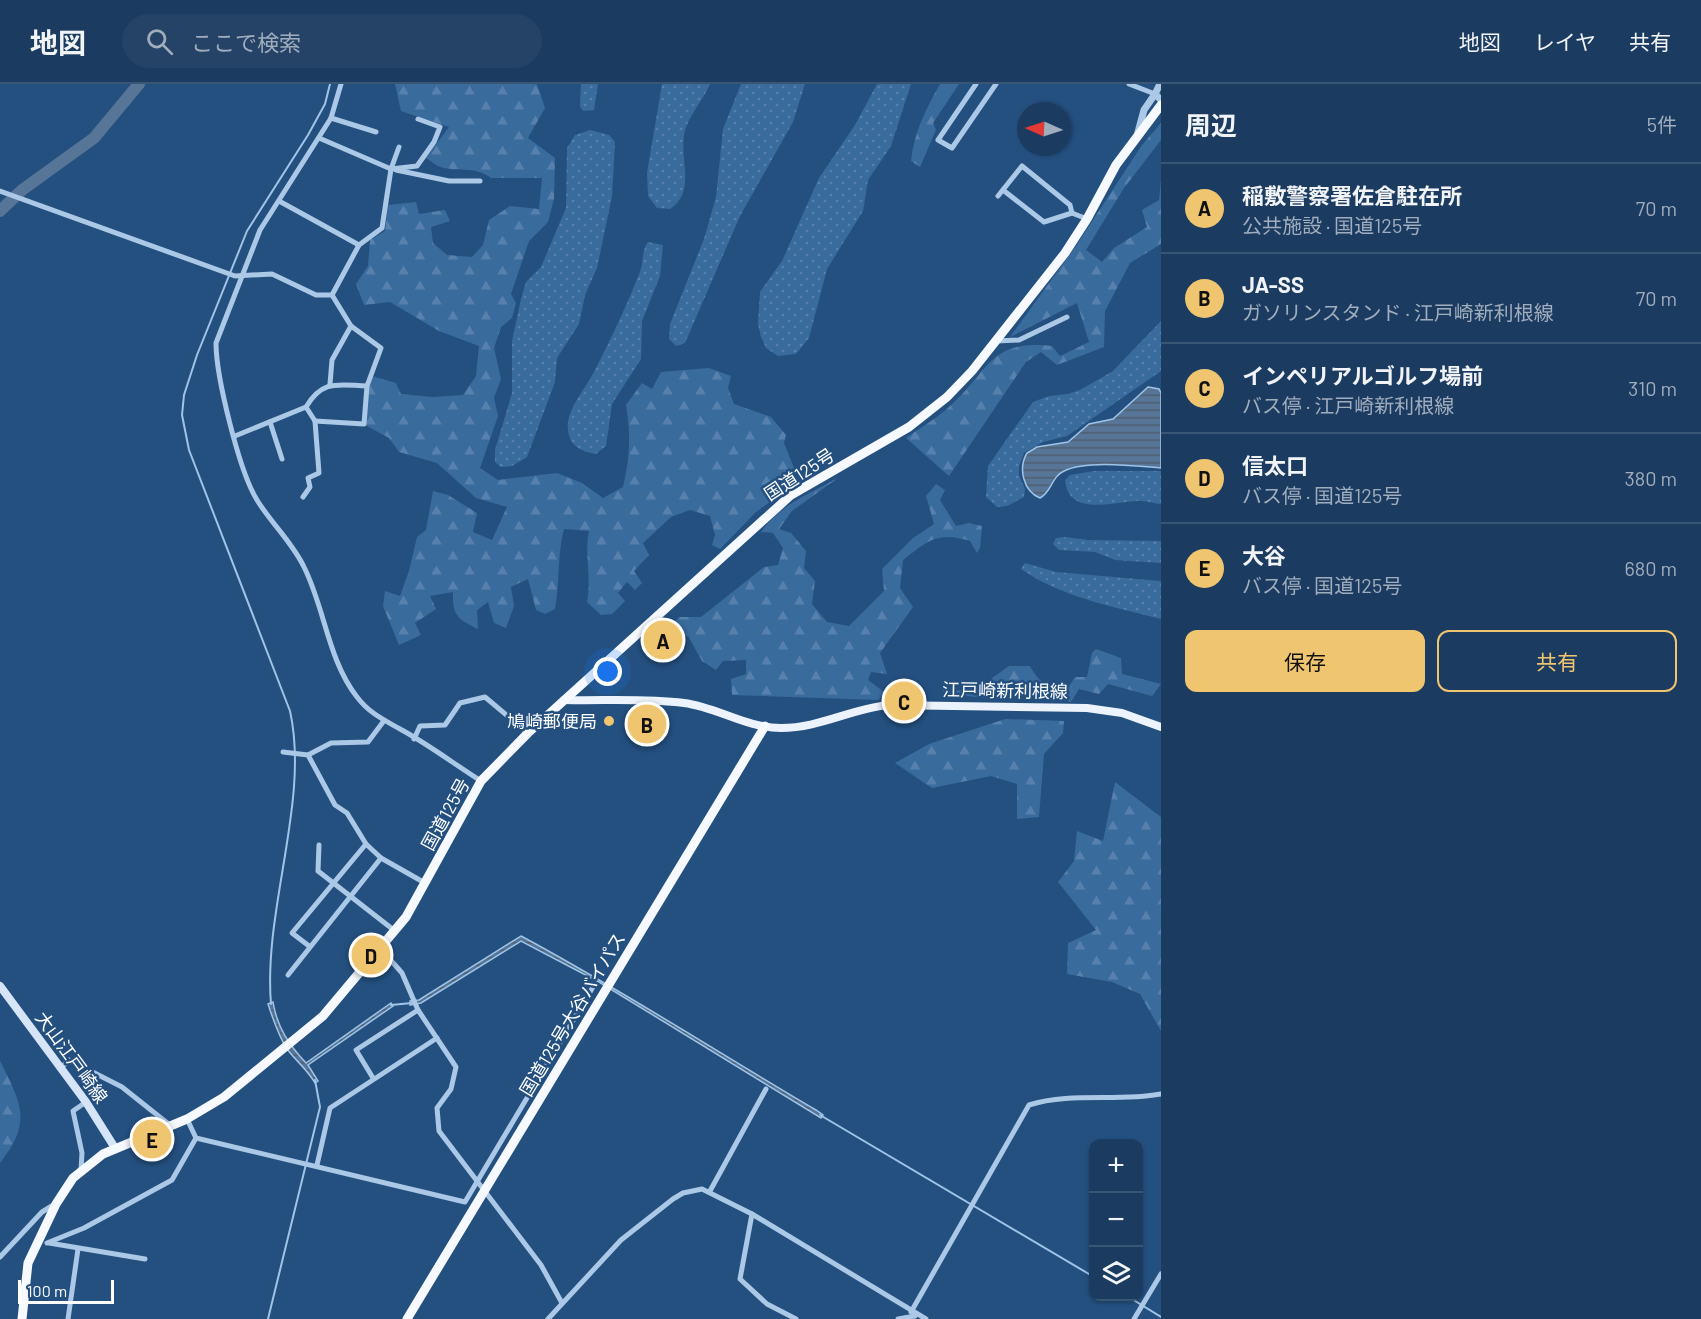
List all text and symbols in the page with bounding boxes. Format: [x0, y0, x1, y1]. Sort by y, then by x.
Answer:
search box [122, 14, 542, 68]
text: 地図 [30, 25, 86, 59]
icon: search [143, 25, 176, 58]
text: ここで検索 [191, 29, 301, 55]
text: 地図 [1459, 29, 1501, 54]
text: レイヤ [1534, 29, 1596, 54]
text: 共有 [1629, 29, 1671, 54]
north arrow [1017, 102, 1071, 156]
text: 周辺 [1185, 109, 1237, 140]
text: 5件 [1647, 112, 1677, 136]
text: 稲敷警察署佐倉駐在所 [1242, 182, 1462, 208]
text: A [1198, 196, 1211, 220]
text: 70 m [1636, 196, 1677, 220]
text: 公共施設 · 国道125号 [1242, 213, 1422, 237]
text: JA-SS [1242, 271, 1304, 297]
text: B [1198, 286, 1211, 310]
text: 70 m [1636, 286, 1677, 310]
text: ガソリンスタンド · 江戸崎新利根線 [1242, 300, 1554, 324]
text: インペリアルゴルフ場前 [1242, 362, 1483, 388]
text: C [1198, 376, 1211, 400]
text: 310 m [1628, 376, 1677, 400]
text: バス停 · 江戸崎新利根線 [1242, 393, 1454, 417]
street label: 国道125号 [760, 443, 838, 505]
text: 信太口 [1242, 452, 1308, 478]
text: D [1198, 466, 1211, 490]
text: 380 m [1624, 466, 1677, 490]
text: バス停 · 国道125号 [1242, 483, 1402, 507]
text: 大谷 [1242, 542, 1286, 568]
text: E [1199, 556, 1210, 580]
text: 680 m [1624, 556, 1677, 580]
text: バス停 · 国道125号 [1242, 573, 1402, 597]
pin: A [644, 618, 682, 662]
button: 保存 [1185, 630, 1425, 692]
button: 共有 [1437, 630, 1677, 692]
your location [593, 657, 622, 686]
pin: C [884, 678, 924, 724]
street label: 江戸崎新利根線 [942, 678, 1068, 702]
pin: B [628, 702, 666, 746]
place label: 鳩崎郵便局 [507, 710, 597, 732]
marker: 鳩崎郵便局 [602, 714, 616, 728]
street label: 国道125号 [416, 774, 474, 854]
street label: 国道125号大谷バイパス [514, 928, 630, 1100]
pin: D [352, 932, 391, 978]
street label: 大山江戸崎線 [31, 1007, 113, 1107]
pin: E [132, 1116, 172, 1162]
map controls [1089, 1139, 1143, 1301]
button: + [1089, 1139, 1143, 1193]
button: − [1089, 1193, 1143, 1247]
button: layers [1089, 1247, 1143, 1301]
scale bar [18, 1277, 114, 1304]
text: 100 m [27, 1281, 67, 1300]

